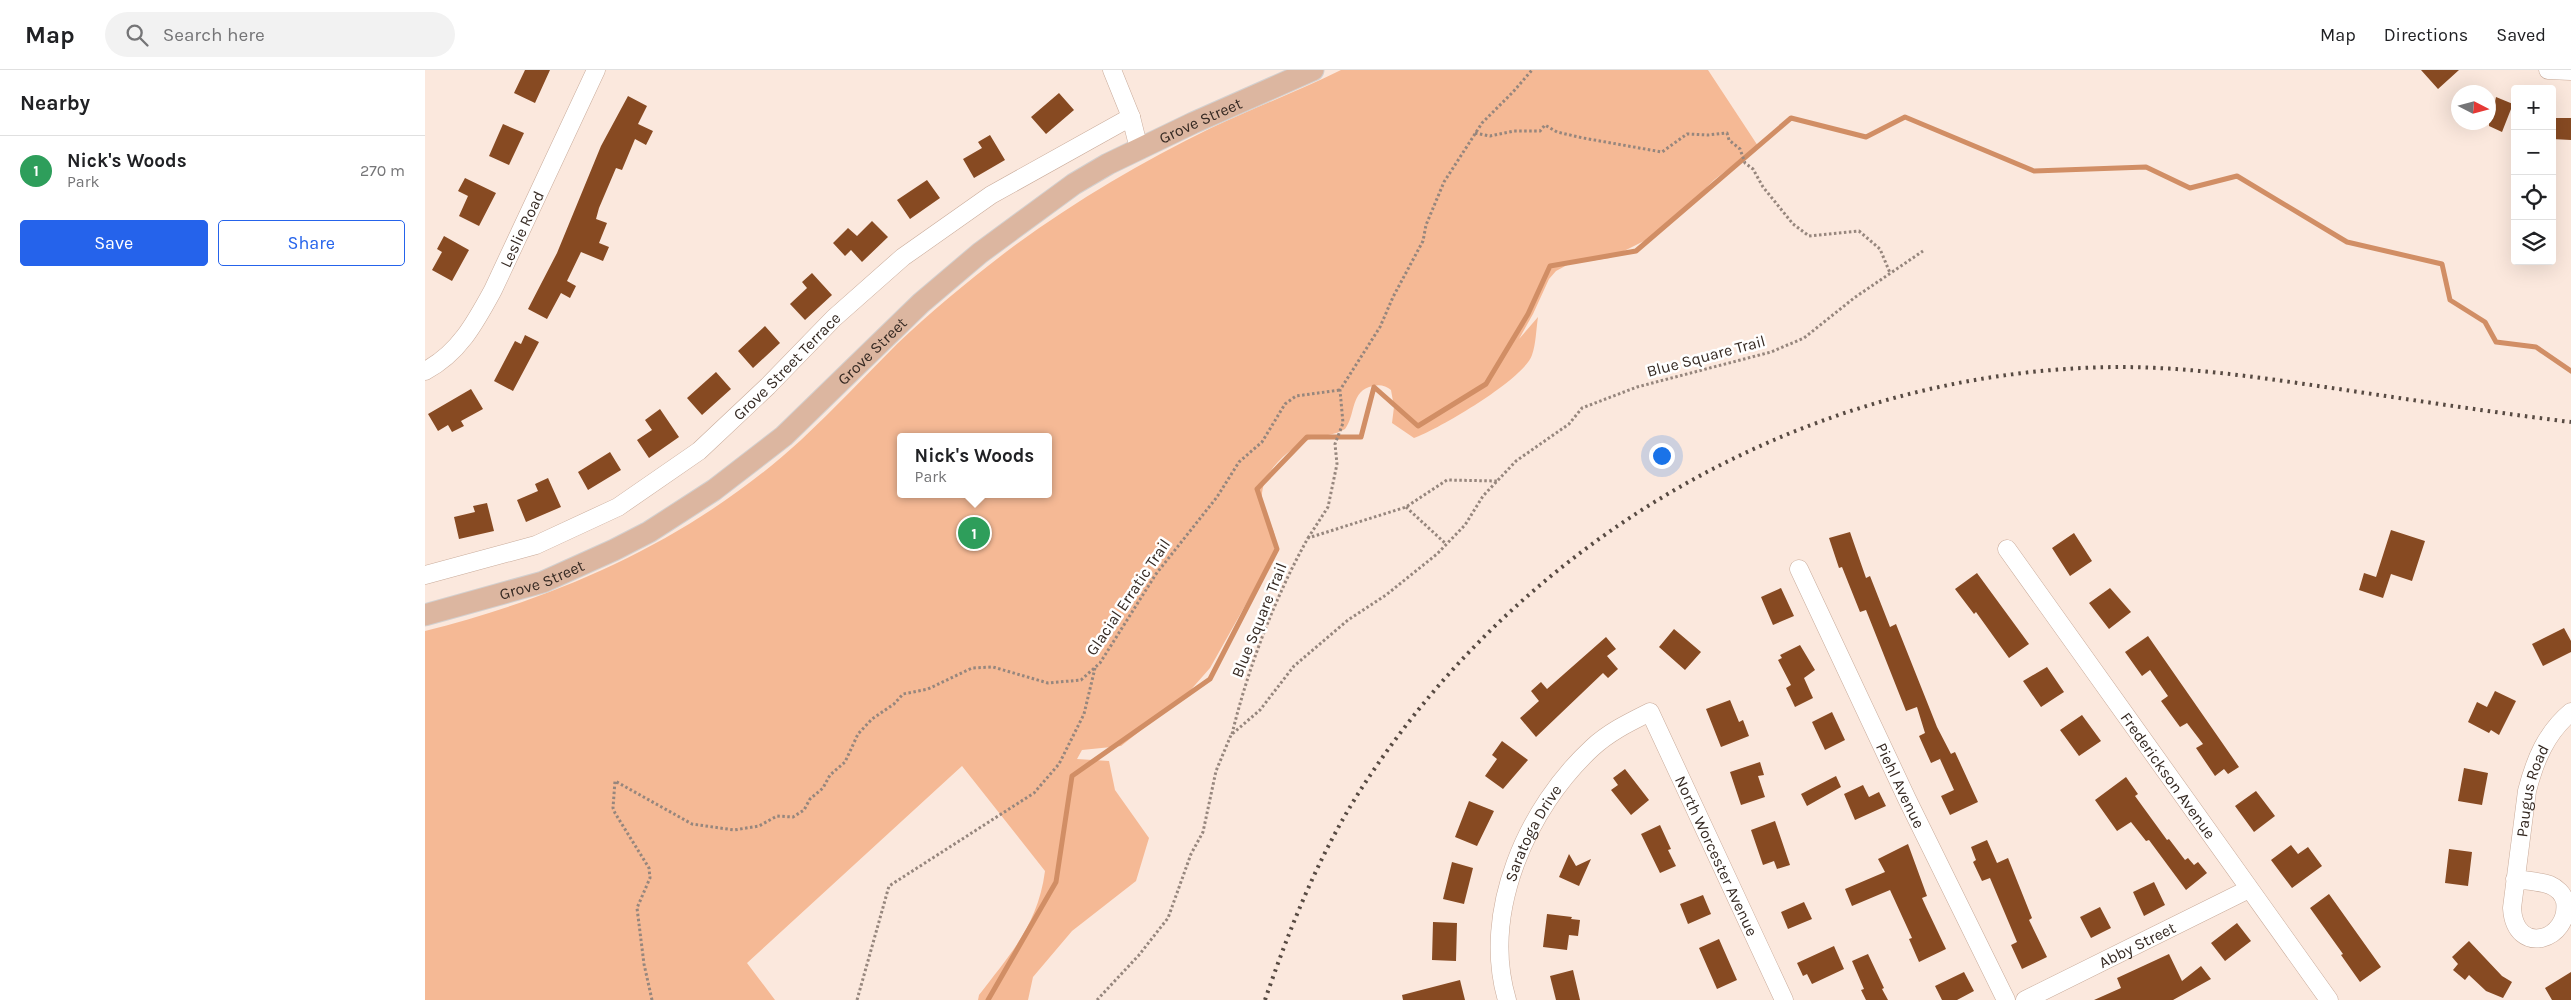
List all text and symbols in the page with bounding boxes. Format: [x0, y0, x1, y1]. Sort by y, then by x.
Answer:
search box [105, 12, 455, 57]
text: Map [25, 21, 75, 49]
icon: search [123, 21, 151, 49]
text: Search here [163, 24, 265, 46]
text: Map [2320, 24, 2356, 46]
text: Directions [2384, 24, 2468, 46]
text: Saved [2496, 24, 2546, 46]
north arrow [2451, 85, 2496, 130]
map controls [2511, 85, 2556, 265]
button: + [2511, 85, 2556, 130]
text: Nearby [20, 91, 90, 115]
street label: Grove Street [1156, 93, 1245, 148]
button: − [2511, 130, 2556, 175]
text: Nick's Woods [67, 150, 187, 172]
text: 1 [33, 161, 39, 180]
text: 270 m [360, 161, 405, 180]
text: Park [67, 172, 99, 191]
button: locate [2511, 175, 2556, 220]
street label: Leslie Road [496, 188, 548, 270]
button: Save [20, 220, 208, 266]
button: Share [218, 220, 405, 266]
button: layers [2511, 220, 2556, 265]
street label: Grove Street Terrace [729, 308, 844, 424]
street label: Grove Street [833, 313, 910, 388]
street label: Blue Square Trail [1645, 331, 1767, 381]
popup [897, 433, 1052, 498]
your location [1649, 443, 1675, 469]
text: Nick's Woods [915, 445, 1034, 467]
text: Park [915, 467, 947, 486]
pin: 1 [958, 514, 990, 552]
street label: Glacial Erratic Trail [1082, 535, 1174, 659]
street label: Grove Street [497, 555, 587, 603]
street label: Blue Square Trail [1227, 560, 1291, 680]
street label: Frederickson Avenue [2117, 708, 2220, 842]
street label: Piehl Avenue [1872, 739, 1929, 831]
street label: Paugus Road [2512, 741, 2552, 838]
street label: North Worcester Avenue [1671, 773, 1762, 939]
street label: Saratoga Drive [1500, 781, 1565, 884]
street label: Abby Street [2095, 917, 2179, 972]

